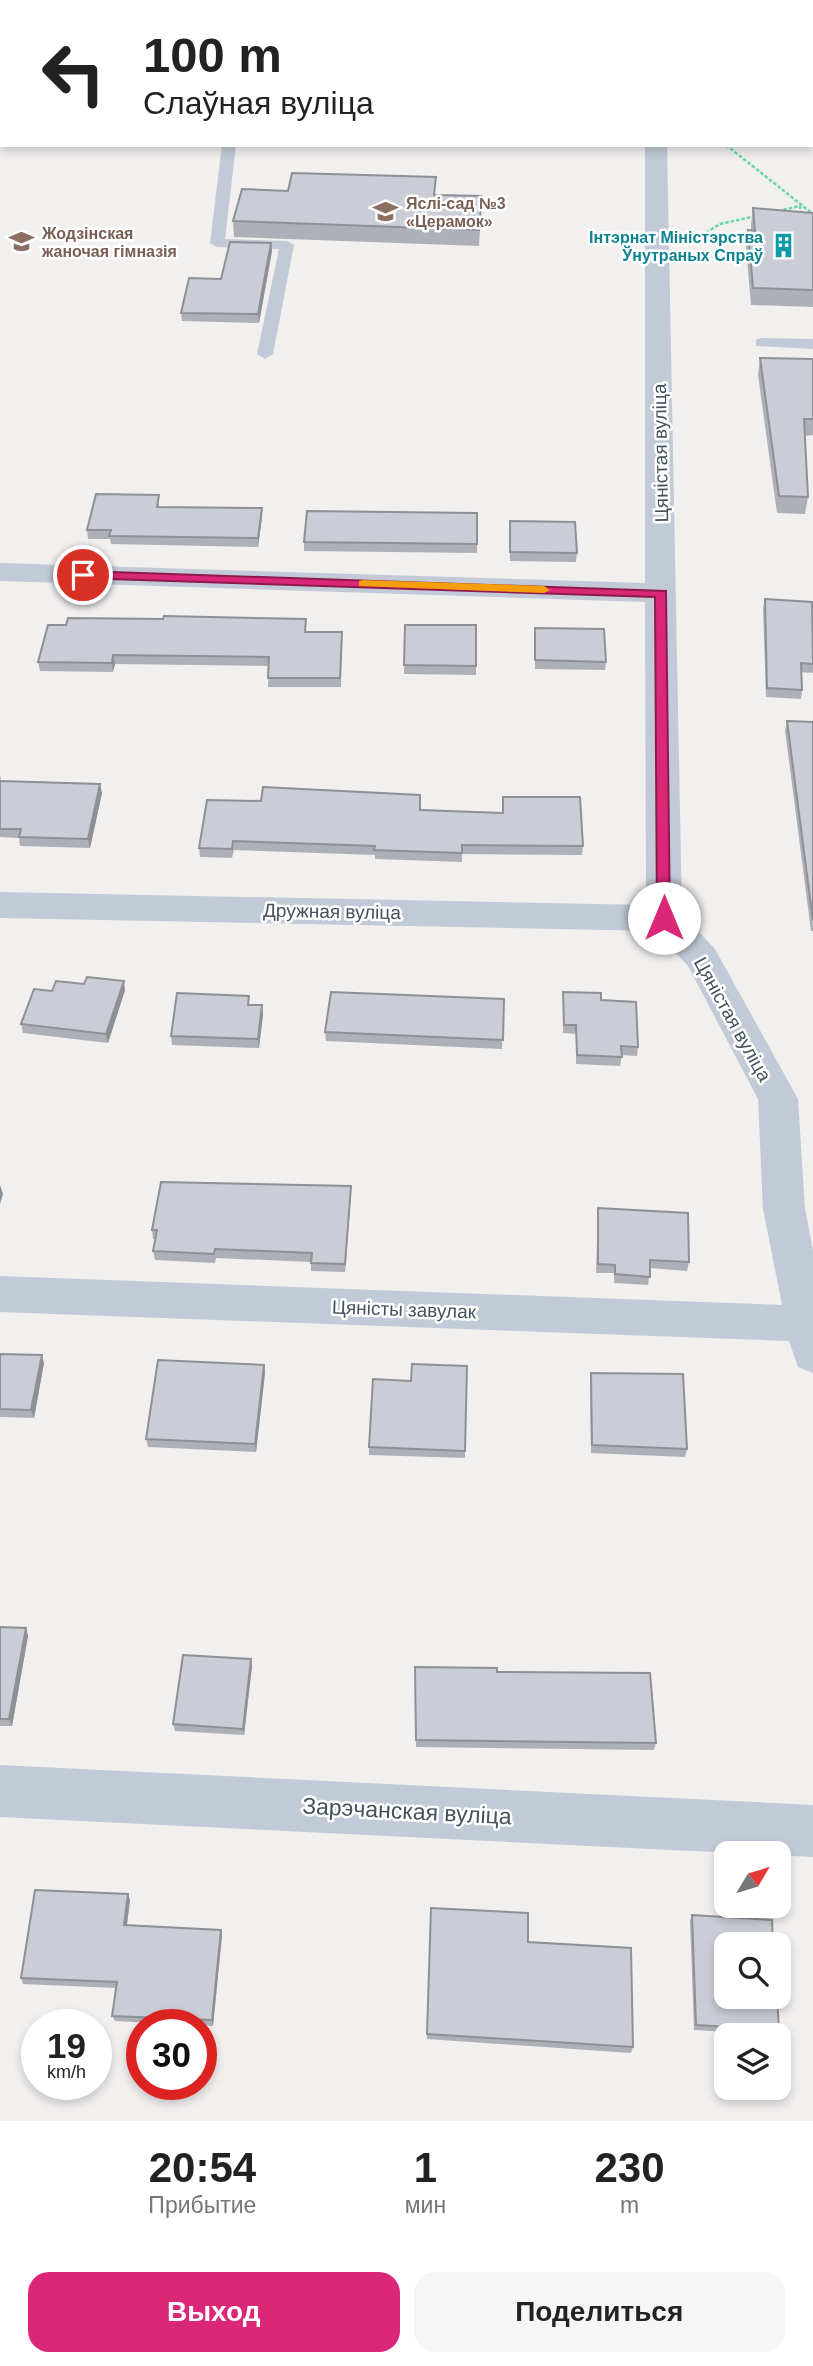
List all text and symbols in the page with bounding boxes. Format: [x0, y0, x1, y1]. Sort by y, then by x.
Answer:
icon: left [28, 28, 119, 119]
text: 100 m [143, 28, 282, 82]
text: Слаўная вуліца [143, 85, 374, 121]
place label: Яслі-сад №3 «Церамок» [406, 195, 506, 230]
school or university icon: Яслі-сад №3 «Церамок» [372, 198, 400, 226]
place label: Жодзінская жаночая гімназія [41, 225, 177, 260]
school or university icon: Жодзінская жаночая гімназія [8, 228, 36, 256]
place label: Інтэрнат Міністэрства Ўнутраных Спраў [589, 229, 763, 264]
building icon: Інтэрнат Міністэрства Ўнутраных Спраў [769, 232, 797, 260]
street label: Цяністая вуліца [649, 383, 672, 523]
pin [53, 545, 113, 605]
icon: arrive [64, 556, 102, 594]
position arrow [627, 881, 701, 955]
street label: Дружная вуліца [263, 900, 401, 923]
street label: Цяністая вуліца [690, 953, 776, 1085]
street label: Цяністы завулак [332, 1296, 477, 1323]
street label: Зарэчанская вуліца [302, 1793, 513, 1829]
north arrow [714, 1841, 791, 1918]
map controls [714, 1841, 791, 2100]
button: search [714, 1932, 791, 2009]
speed limit sign: 30 [126, 2009, 217, 2100]
button: layers [714, 2023, 791, 2100]
text: 19 [47, 2026, 86, 2065]
text: km/h [47, 2062, 86, 2082]
text: 20:54 [149, 2144, 256, 2191]
text: 1 [414, 2144, 437, 2191]
text: 230 [595, 2144, 665, 2191]
text: Прибытие [148, 2192, 256, 2218]
text: мин [405, 2192, 446, 2218]
text: m [620, 2192, 639, 2218]
button: Выход [28, 2272, 400, 2352]
button: Поделиться [414, 2272, 785, 2352]

